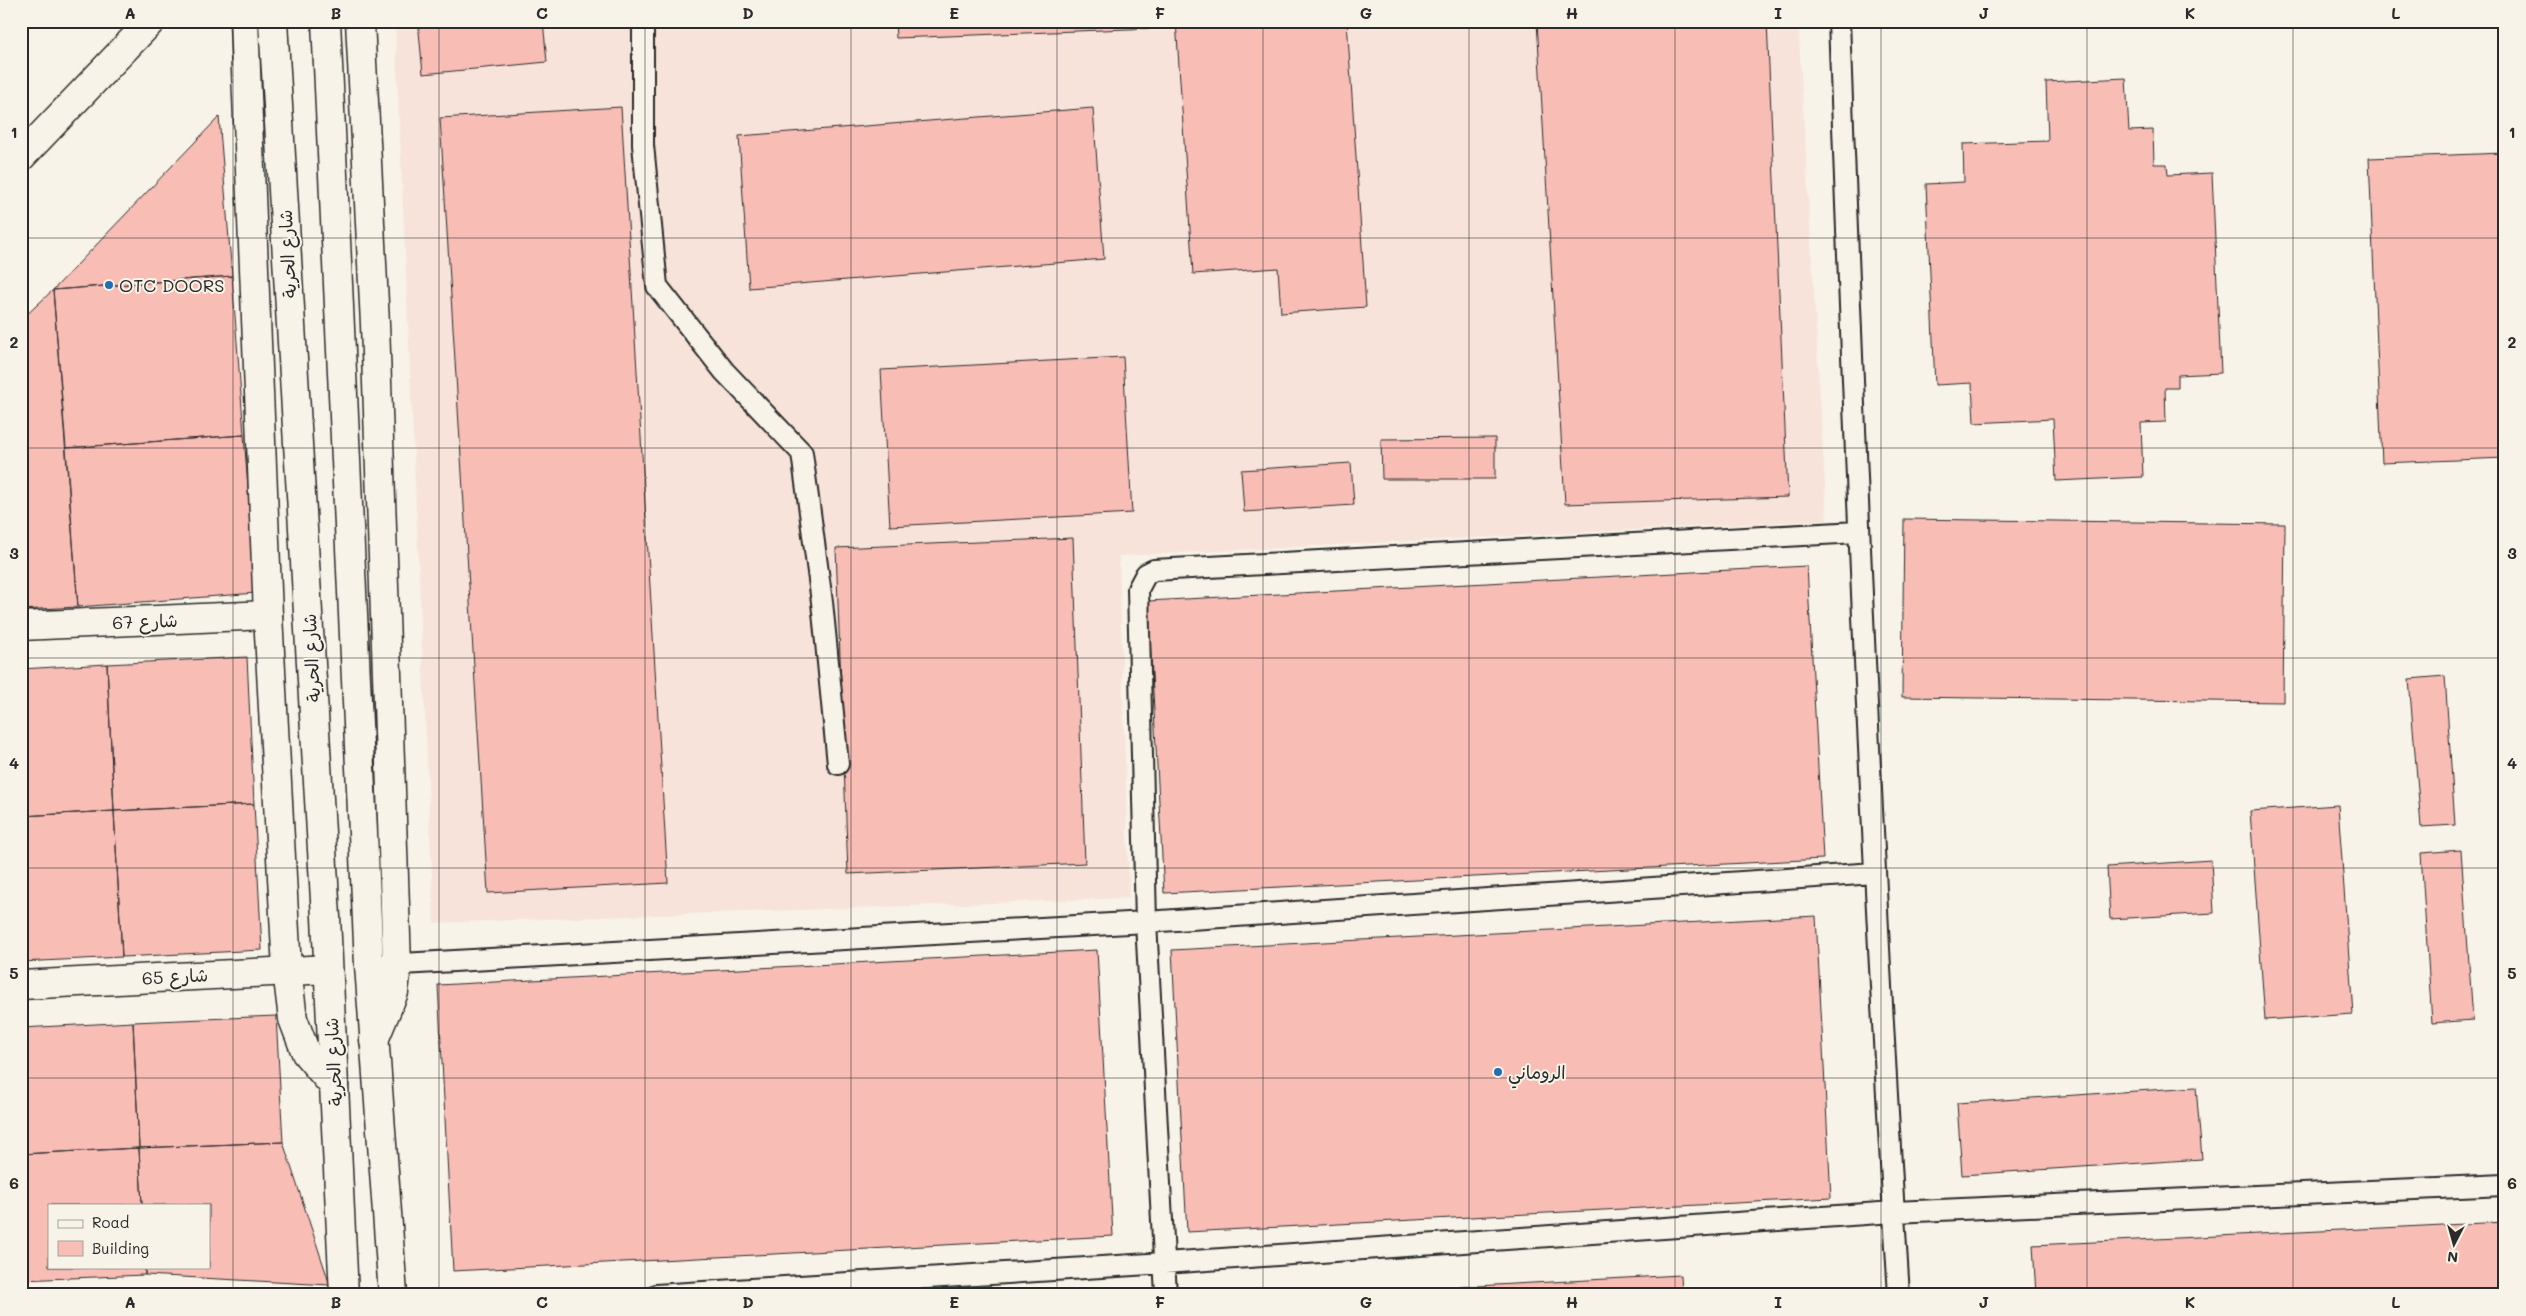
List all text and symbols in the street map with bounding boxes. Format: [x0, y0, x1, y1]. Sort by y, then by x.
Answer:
text: A [124, 2, 136, 23]
text: B [331, 2, 341, 23]
text: C [536, 2, 548, 23]
text: D [742, 2, 754, 23]
text: E [949, 2, 959, 23]
text: F [1155, 2, 1165, 23]
text: G [1360, 2, 1372, 23]
text: H [1566, 2, 1578, 23]
text: I [1774, 2, 1782, 23]
text: J [1979, 2, 1989, 23]
text: K [2185, 2, 2195, 23]
text: L [2391, 2, 2401, 23]
text: 1 [10, 121, 18, 142]
text: 1 [2508, 121, 2516, 142]
street label: شارع الحرية [273, 209, 302, 299]
place label: OTC DOORS [119, 273, 224, 297]
marker: OTC DOORS [103, 279, 115, 291]
text: 2 [10, 331, 19, 352]
text: 2 [2508, 331, 2517, 352]
text: 3 [9, 542, 19, 563]
text: 3 [2507, 542, 2517, 563]
street label: شارع 67 [112, 608, 178, 635]
street label: شارع الحرية [297, 613, 326, 703]
text: 4 [9, 752, 19, 773]
text: 4 [2507, 752, 2517, 773]
text: 5 [9, 962, 19, 983]
street label: شارع 65 [141, 962, 209, 991]
text: 5 [2507, 962, 2517, 983]
street label: شارع الحرية [319, 1017, 348, 1107]
place label: الروماني [1508, 1060, 1566, 1089]
marker: الروماني [1492, 1066, 1504, 1078]
text: 6 [9, 1172, 19, 1193]
text: 6 [2507, 1172, 2517, 1193]
legend [48, 1204, 210, 1268]
text: Road [92, 1212, 129, 1232]
north arrow [2428, 1218, 2478, 1268]
text: Building [92, 1238, 149, 1258]
text: N [2446, 1247, 2459, 1267]
text: A [124, 1291, 136, 1312]
text: B [331, 1291, 341, 1312]
text: C [536, 1291, 548, 1312]
text: D [742, 1291, 754, 1312]
text: E [949, 1291, 959, 1312]
text: F [1155, 1291, 1165, 1312]
text: G [1360, 1291, 1372, 1312]
text: H [1566, 1291, 1578, 1312]
text: I [1774, 1291, 1782, 1312]
text: J [1979, 1291, 1989, 1312]
text: K [2185, 1291, 2195, 1312]
text: L [2391, 1291, 2401, 1312]

